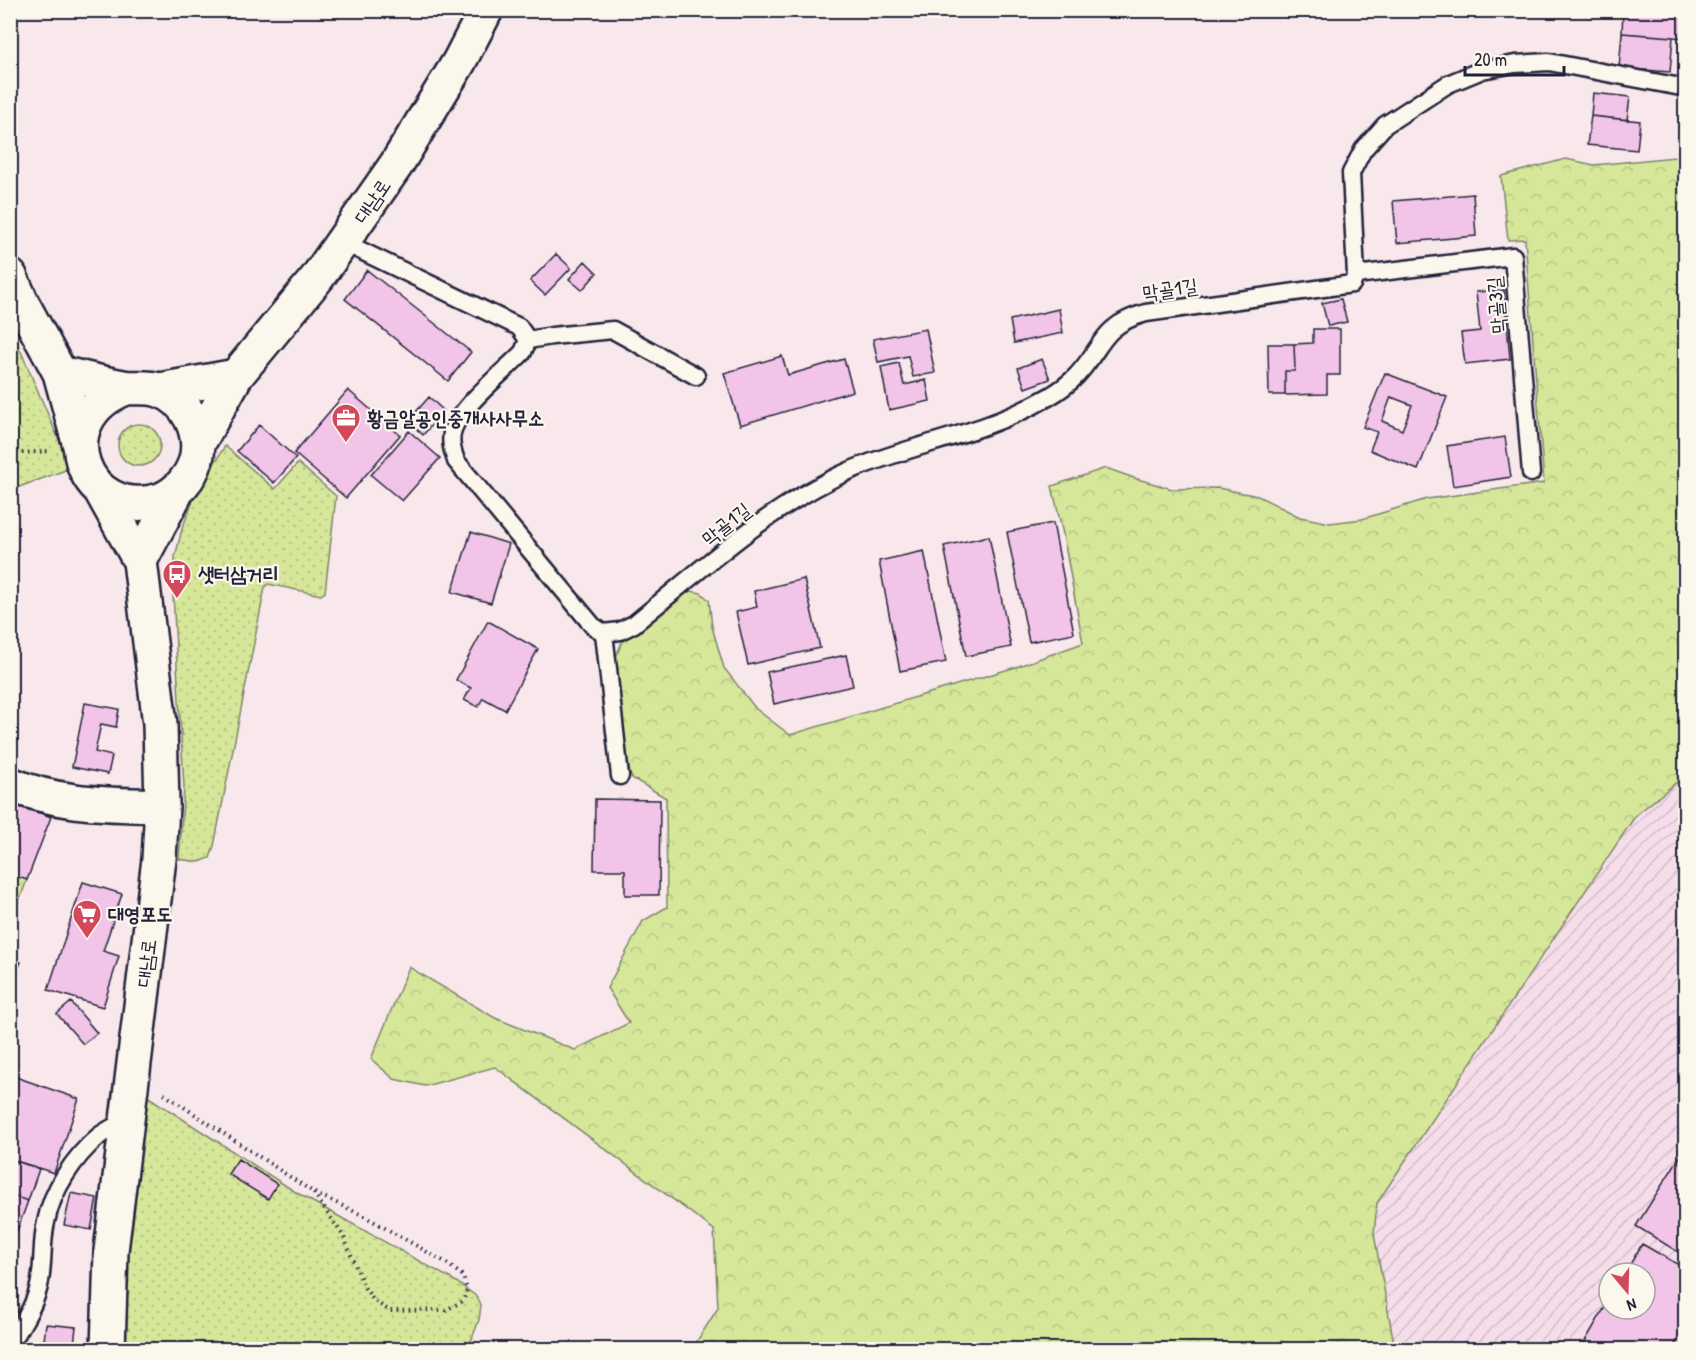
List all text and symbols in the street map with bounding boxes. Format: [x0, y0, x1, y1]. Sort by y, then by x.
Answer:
scale bar [1465, 39, 1564, 77]
text: 20 m [1474, 47, 1507, 72]
street label: 대남로 [347, 173, 396, 228]
street label: 막골1길 [1141, 271, 1199, 306]
street label: 막골3길 [1480, 275, 1511, 335]
office icon: 황금알공인중개사사무소 [330, 402, 362, 444]
place label: 황금알공인중개사사무소 [367, 404, 544, 431]
street label: 막골1길 [695, 496, 756, 551]
bus stop icon: 샛터삼거리 [161, 558, 193, 600]
place label: 샛터삼거리 [198, 560, 278, 587]
supermarket icon: 대영포도 [71, 898, 103, 940]
place label: 대영포도 [108, 900, 172, 927]
street label: 대남로 [129, 937, 162, 989]
north arrow [1597, 1261, 1657, 1321]
text: N [1624, 1293, 1639, 1317]

